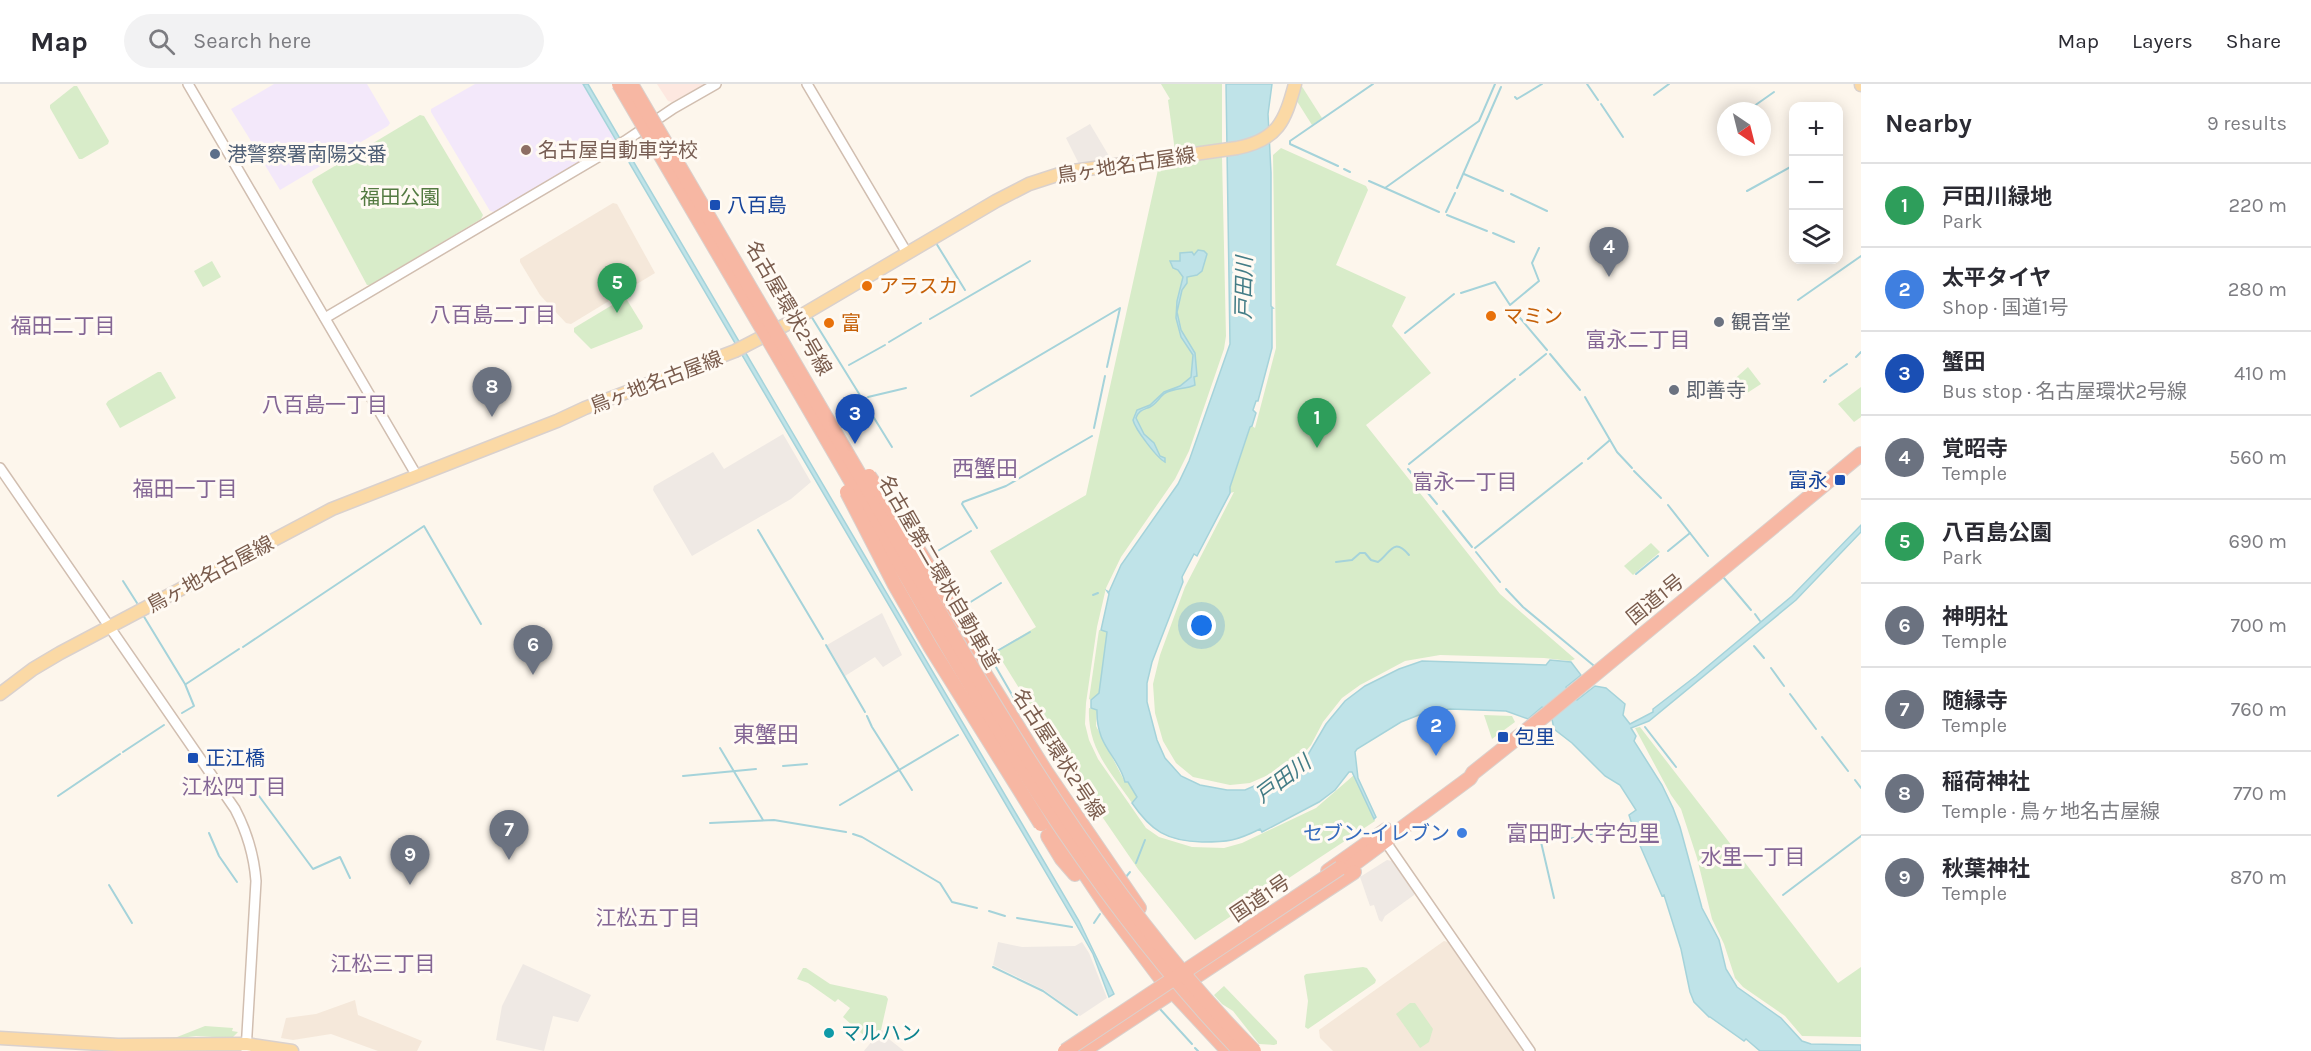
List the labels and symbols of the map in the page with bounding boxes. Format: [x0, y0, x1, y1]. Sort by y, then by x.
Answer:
north arrow [1717, 102, 1771, 156]
place label: 名古屋自動車学校 [538, 139, 698, 162]
place label: 港警察署南陽交番 [227, 143, 387, 166]
marker: 名古屋自動車学校 [519, 143, 533, 157]
street label: 鳥ヶ地名古屋線 [1055, 143, 1197, 188]
marker: 港警察署南陽交番 [208, 147, 222, 161]
park label: 福田公園 [360, 186, 440, 209]
place label: 八百島 [727, 194, 787, 217]
marker: 八百島 [708, 198, 722, 212]
pin: 4 [1590, 228, 1628, 277]
street label: 名古屋環状2号線 [741, 237, 836, 380]
water label: 戸田川 [1231, 254, 1257, 320]
pin: 5 [598, 264, 636, 313]
place label: アラスカ [879, 275, 959, 298]
marker: アラスカ [860, 279, 874, 293]
district label: 八百島二丁目 [430, 303, 556, 327]
place label: マミン [1503, 305, 1563, 328]
marker: マミン [1484, 309, 1498, 323]
place label: 観音堂 [1731, 311, 1791, 334]
place label: 富 [841, 312, 861, 335]
district label: 福田二丁目 [11, 314, 116, 338]
marker: 観音堂 [1712, 315, 1726, 329]
marker: 富 [822, 316, 836, 330]
district label: 富永二丁目 [1586, 328, 1691, 352]
street label: 鳥ヶ地名古屋線 [587, 347, 726, 418]
pin: 8 [472, 368, 512, 417]
place label: 即善寺 [1686, 379, 1746, 402]
marker: 即善寺 [1667, 383, 1681, 397]
district label: 八百島一丁目 [262, 393, 388, 417]
pin: 3 [836, 394, 874, 444]
pin: 1 [1298, 398, 1336, 448]
district label: 西蟹田 [952, 456, 1018, 482]
place label: 富永 [1788, 469, 1828, 492]
district label: 富永一丁目 [1413, 470, 1518, 494]
street label: 名古屋第二環状自動車道 [874, 471, 1004, 673]
marker: 富永 [1833, 473, 1847, 487]
district label: 福田一丁目 [133, 477, 238, 501]
street label: 鳥ヶ地名古屋線 [143, 531, 277, 617]
street label: 国道1号 [1622, 569, 1688, 629]
your location [1187, 611, 1216, 640]
pin: 6 [514, 626, 552, 675]
street label: 名古屋環状2号線 [1008, 684, 1110, 824]
pin: 2 [1416, 706, 1456, 756]
district label: 東蟹田 [733, 722, 799, 748]
place label: 包里 [1515, 726, 1555, 749]
marker: 包里 [1496, 730, 1510, 744]
place label: 正江橋 [205, 747, 265, 770]
water label: 戸田川 [1251, 749, 1317, 808]
marker: 正江橋 [186, 751, 200, 765]
district label: 江松四丁目 [182, 775, 287, 799]
pin: 7 [490, 810, 528, 860]
district label: 富田町大字包里 [1506, 821, 1660, 847]
place label: セブン-イレブン [1303, 822, 1450, 845]
marker: セブン-イレブン [1455, 826, 1469, 840]
pin: 9 [390, 836, 430, 885]
district label: 水里一丁目 [1701, 845, 1806, 869]
street label: 国道1号 [1226, 870, 1294, 927]
district label: 江松五丁目 [596, 906, 701, 930]
district label: 江松三丁目 [331, 952, 436, 976]
place label: マルハン [841, 1022, 921, 1045]
marker: マルハン [822, 1026, 836, 1040]

